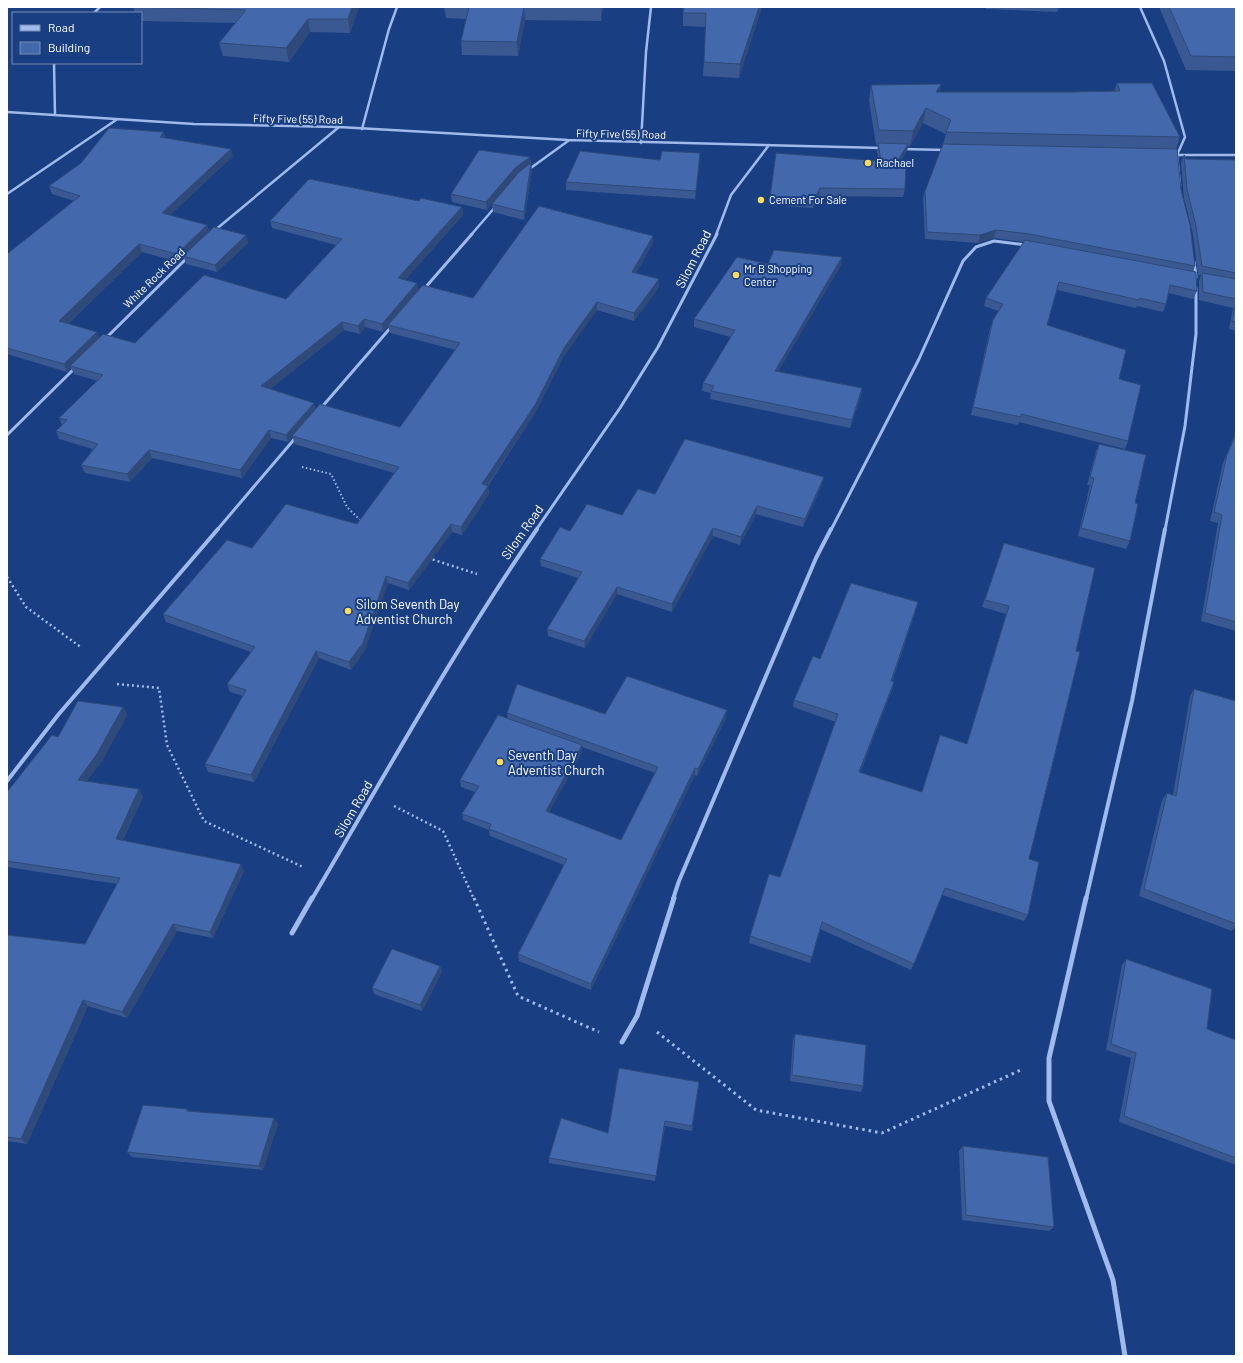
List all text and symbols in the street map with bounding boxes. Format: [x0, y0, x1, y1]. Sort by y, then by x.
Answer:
legend [12, 12, 142, 64]
text: Road [48, 20, 75, 34]
text: Building [48, 40, 90, 54]
street label: Fifty Five (55) Road [253, 111, 343, 126]
street label: Fifty Five (55) Road [576, 126, 666, 141]
place label: Rachael [876, 156, 914, 169]
marker: Rachael [863, 158, 873, 168]
place label: Cement For Sale [769, 193, 847, 206]
marker: Cement For Sale [756, 195, 766, 205]
street label: Silom Road [672, 227, 714, 291]
street label: White Rock Road [120, 245, 187, 310]
place label: Mr B Shopping Center [744, 262, 812, 288]
marker: Mr B Shopping Center [731, 270, 741, 280]
street label: Silom Road [497, 502, 547, 562]
place label: Silom Seventh Day Adventist Church [356, 596, 459, 627]
marker: Silom Seventh Day Adventist Church [343, 606, 353, 616]
place label: Seventh Day Adventist Church [508, 747, 605, 778]
marker: Seventh Day Adventist Church [495, 757, 505, 767]
street label: Silom Road [330, 778, 376, 840]

